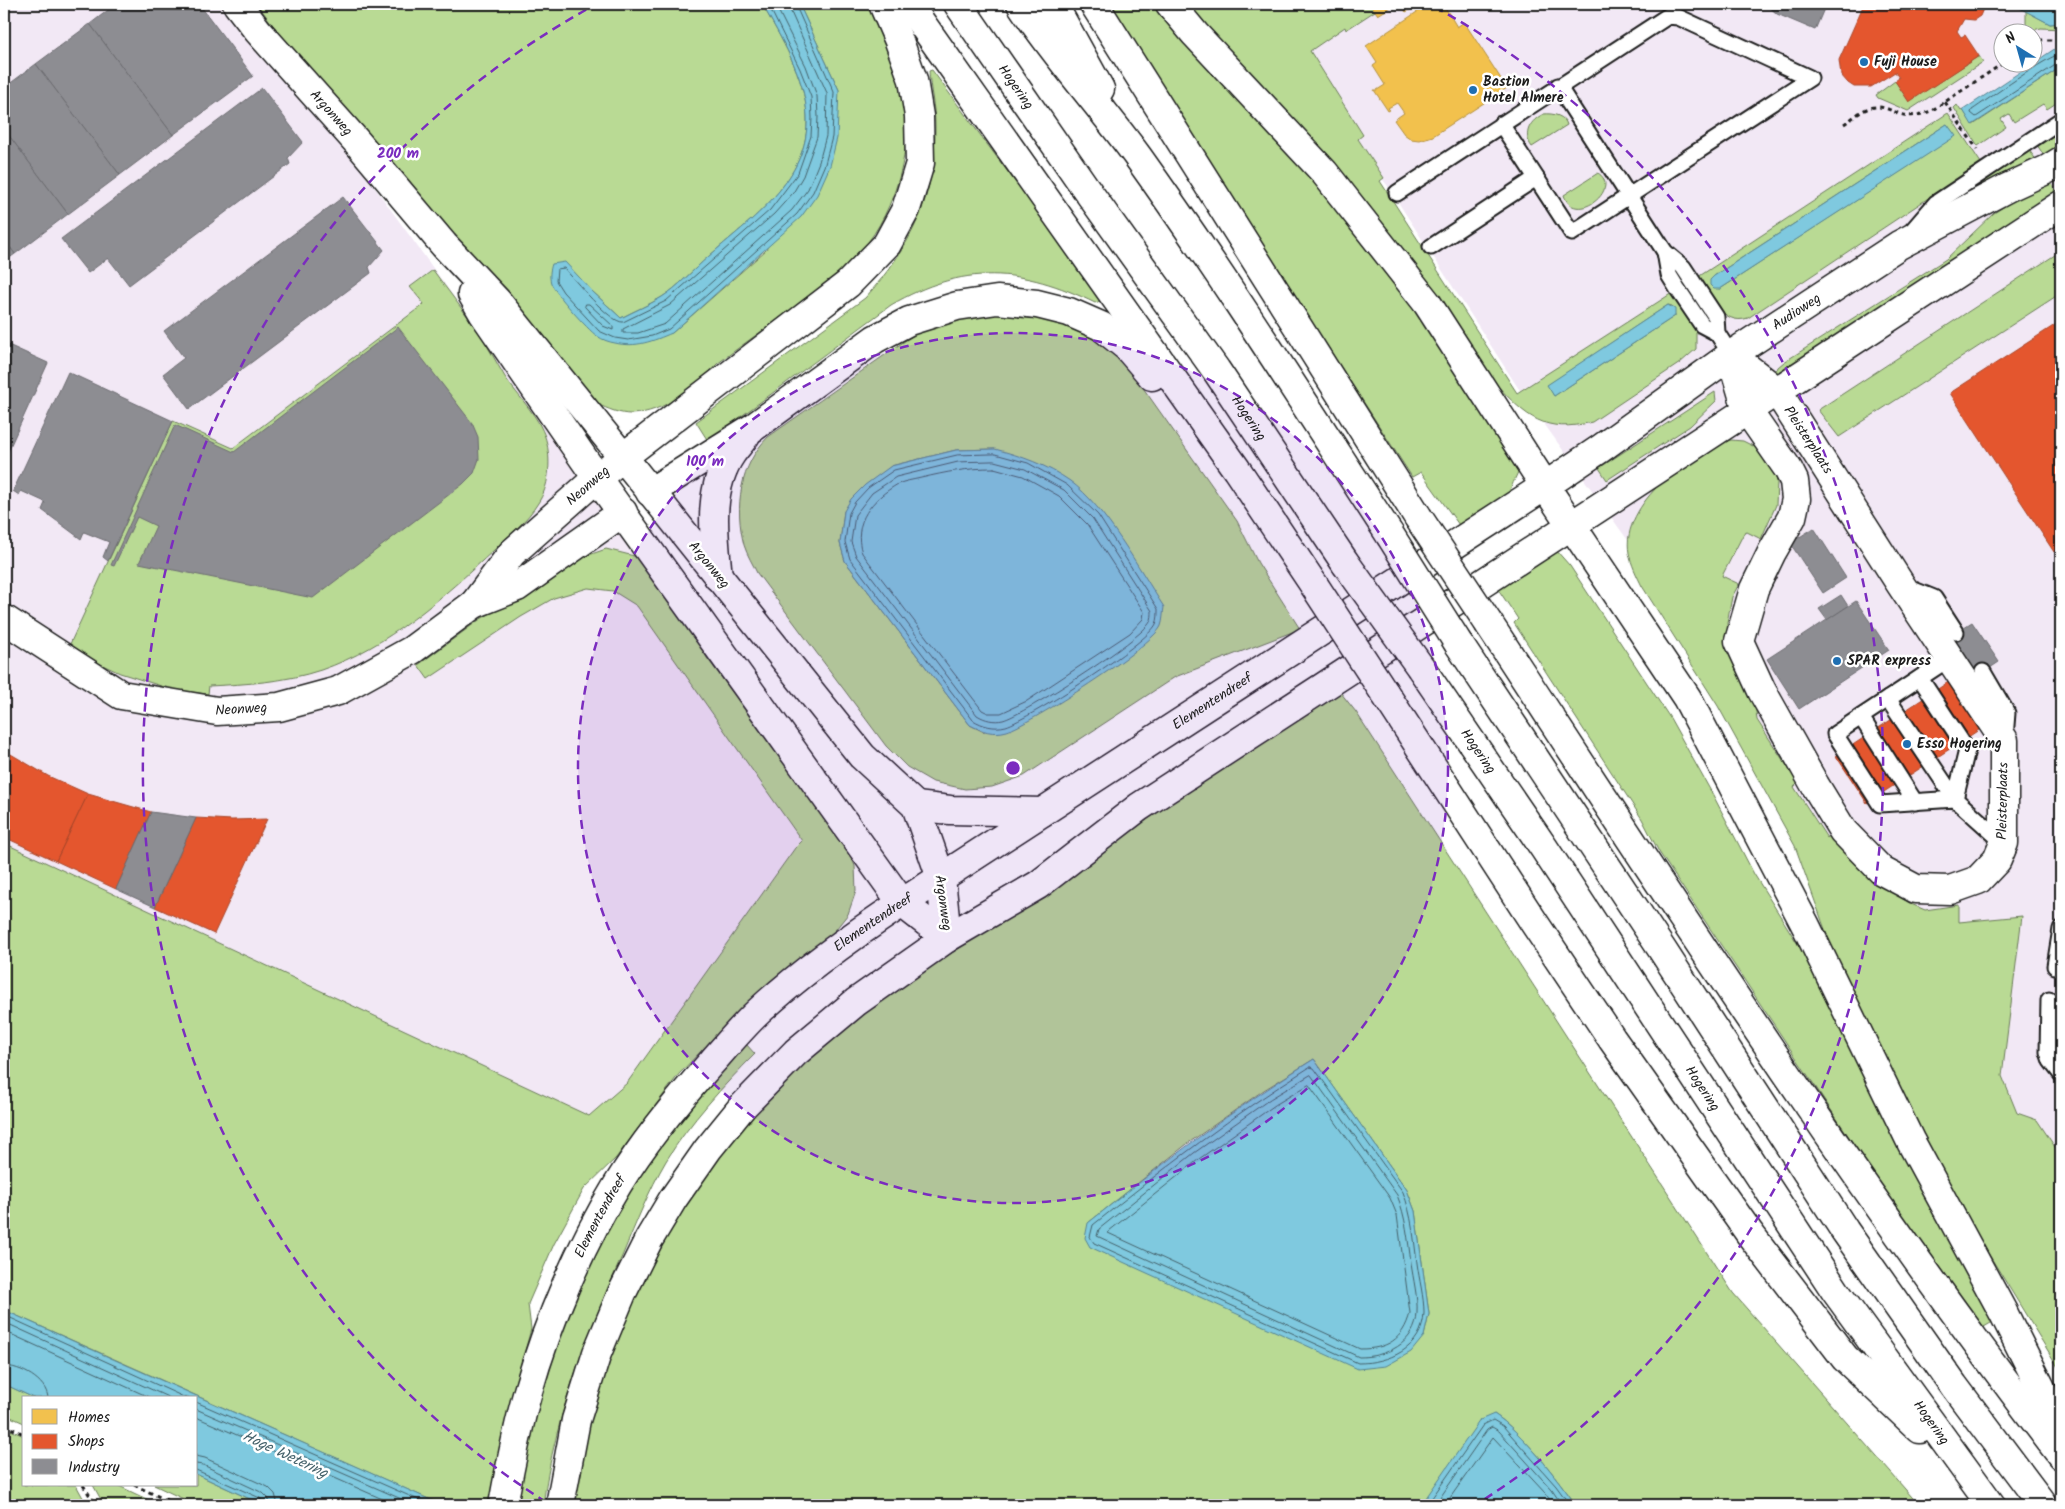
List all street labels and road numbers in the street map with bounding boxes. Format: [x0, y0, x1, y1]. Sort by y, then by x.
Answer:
street label: Hogering [992, 60, 1039, 114]
street label: Argonweg [304, 85, 358, 141]
street label: Audioweg [1768, 288, 1825, 336]
street label: Hogering [1225, 391, 1272, 446]
street label: Pleisterplaats [1778, 401, 1838, 479]
street label: Neonweg [561, 461, 615, 511]
street label: Argonweg [683, 536, 735, 594]
street label: Elementendreef [1168, 667, 1258, 736]
street label: Neonweg [214, 697, 268, 722]
street label: Hogering [1455, 724, 1501, 779]
street label: Pleisterplaats [1991, 762, 2015, 840]
street label: Argonweg [928, 874, 958, 932]
street label: Elementendreef [829, 887, 918, 958]
street label: Hogering [1679, 1061, 1725, 1116]
street label: Elementendreef [569, 1169, 633, 1262]
street label: Hogering [1907, 1396, 1955, 1450]

